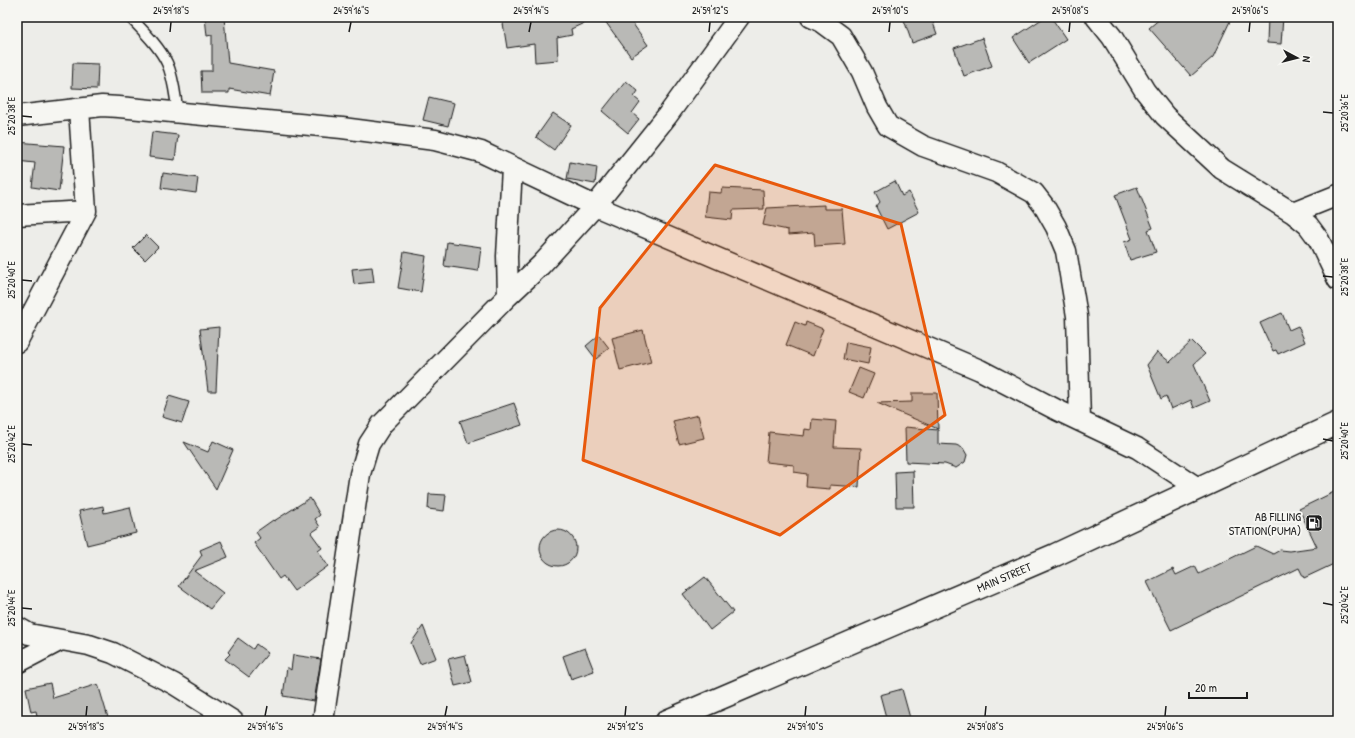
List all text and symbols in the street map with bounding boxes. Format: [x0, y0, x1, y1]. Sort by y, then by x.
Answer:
text: 24°59'18"S [153, 4, 189, 17]
text: 24°59'16"S [333, 4, 369, 17]
text: 24°59'14"S [513, 4, 549, 17]
text: 24°59'12"S [692, 4, 729, 17]
text: 24°59'10"S [872, 4, 908, 17]
text: 24°59'08"S [1052, 4, 1089, 17]
text: 24°59'06"S [1232, 4, 1269, 17]
north arrow [1277, 38, 1317, 78]
text: N [1300, 55, 1314, 63]
text: 25°20'36"E [1338, 93, 1351, 132]
text: 25°20'38"E [5, 96, 18, 135]
text: 25°20'38"E [1338, 257, 1351, 296]
text: 25°20'40"E [5, 261, 18, 299]
text: 25°20'40"E [1338, 422, 1351, 460]
text: 25°20'42"E [5, 424, 18, 463]
place label: AB FILLING STATION(PUMA) [1229, 508, 1301, 539]
fuel station icon: AB FILLING STATION(PUMA) [1304, 513, 1324, 533]
street label: MAIN STREET [974, 558, 1034, 596]
text: 25°20'42"E [1338, 585, 1351, 624]
text: 25°20'44"E [5, 589, 18, 626]
scale bar [1189, 674, 1247, 700]
text: 20 m [1195, 679, 1217, 696]
text: 24°59'18"S [68, 720, 104, 733]
text: 24°59'16"S [247, 720, 283, 733]
text: 24°59'14"S [427, 720, 463, 733]
text: 24°59'12"S [607, 720, 644, 733]
text: 24°59'10"S [787, 720, 823, 733]
text: 24°59'08"S [967, 720, 1004, 733]
text: 24°59'06"S [1147, 720, 1184, 733]

